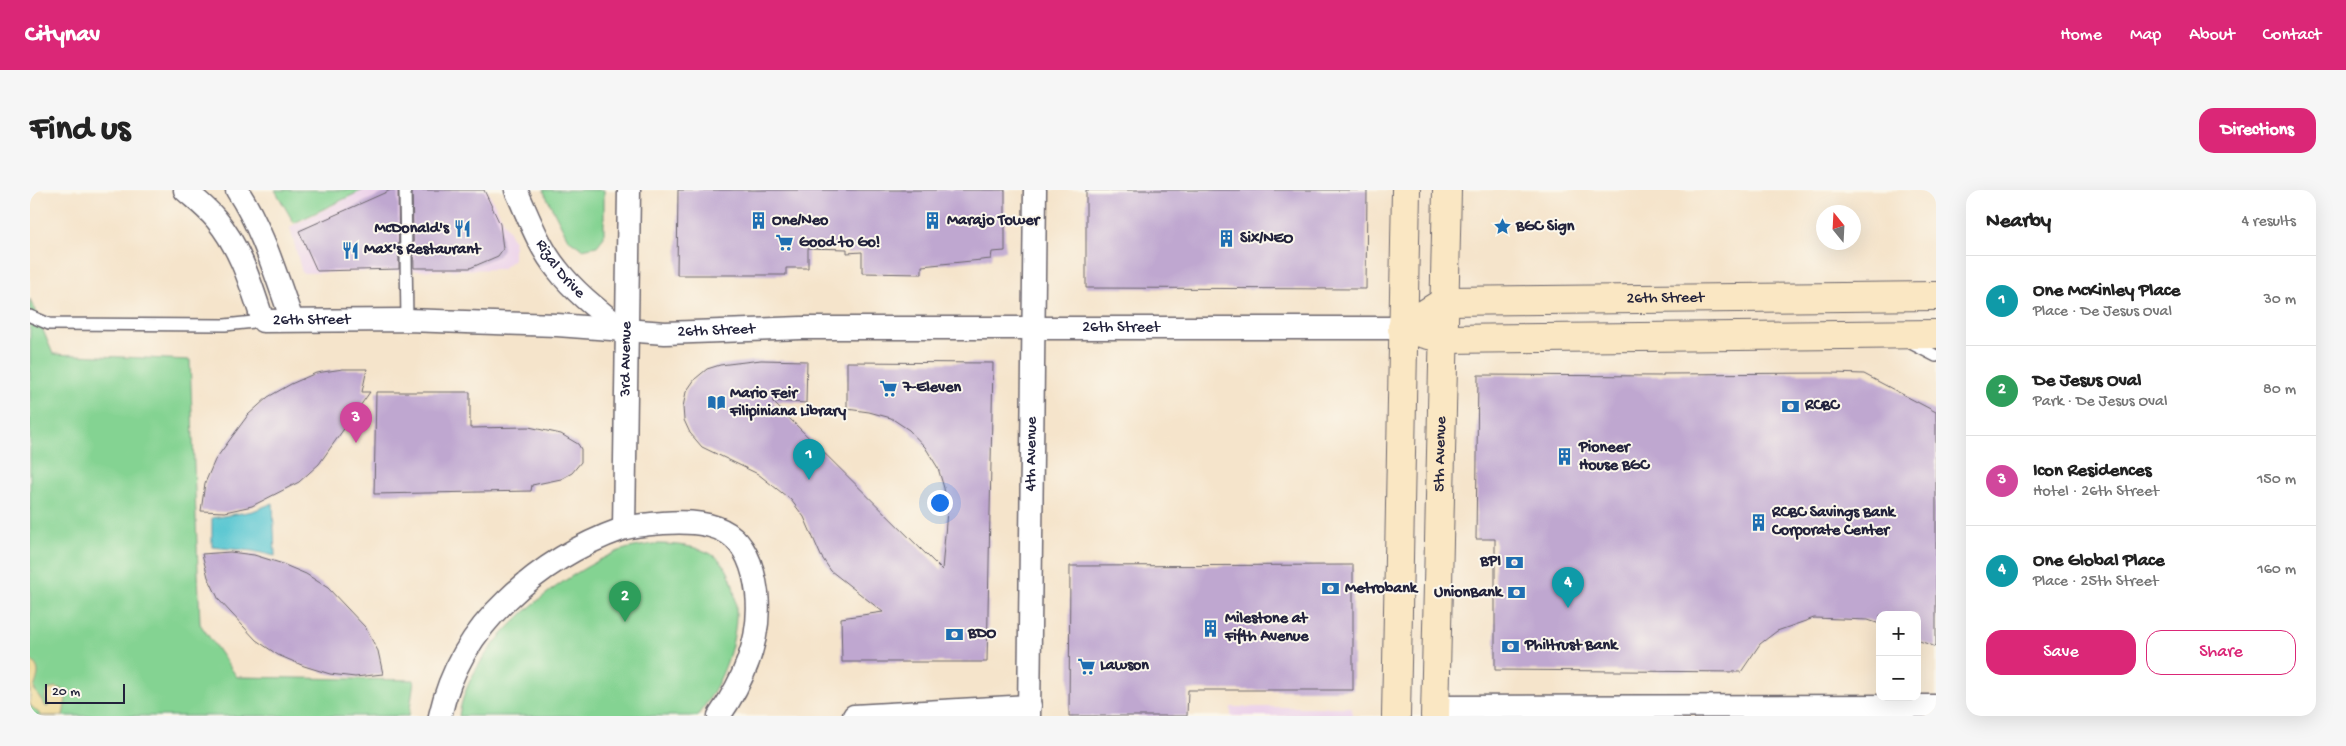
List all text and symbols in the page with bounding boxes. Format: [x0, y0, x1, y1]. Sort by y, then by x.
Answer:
text: Citynav [25, 21, 100, 50]
text: Home [2060, 25, 2102, 46]
text: Map [2130, 25, 2161, 46]
text: About [2189, 25, 2235, 46]
text: Contact [2263, 25, 2321, 46]
button: Directions [2199, 108, 2316, 153]
text: Find us [30, 110, 130, 151]
north arrow [1816, 205, 1861, 250]
text: Nearby [1986, 210, 2051, 235]
building icon: One/Neo [748, 211, 768, 231]
building icon: Marajo Tower [923, 211, 943, 231]
place label: One/Neo [772, 212, 829, 231]
place label: Marajo Tower [947, 212, 1041, 231]
text: 4 results [2241, 213, 2296, 232]
place icon: BGC Sign [1492, 217, 1512, 237]
place label: BGC Sign [1515, 218, 1575, 237]
restaurant icon: McDonald's [453, 219, 473, 239]
place label: McDonald's [374, 220, 450, 239]
building icon: Six/NEO [1216, 229, 1236, 249]
place label: Six/NEO [1240, 230, 1294, 249]
supermarket icon: Good to Go! [775, 233, 795, 253]
place label: Good to Go! [799, 234, 880, 253]
street label: Rizal Drive [531, 237, 589, 303]
restaurant icon: Max's Restaurant [340, 240, 360, 260]
place label: Max's Restaurant [364, 241, 482, 260]
text: One McKinley Place [2033, 280, 2180, 303]
street label: 26th Street [1626, 289, 1706, 309]
text: 1 [1999, 291, 2005, 310]
text: 30 m [2263, 291, 2296, 310]
text: Place · De Jesus Oval [2033, 303, 2172, 322]
street label: 26th Street [273, 311, 352, 330]
street label: 26th Street [1082, 319, 1161, 338]
street label: 3rd Avenue [616, 320, 637, 398]
street label: 26th Street [677, 320, 757, 342]
text: De Jesus Oval [2033, 370, 2142, 393]
supermarket icon: 7-Eleven [879, 378, 899, 398]
place label: 7-Eleven [902, 379, 961, 398]
text: 2 [1998, 381, 2006, 400]
text: 80 m [2263, 381, 2296, 400]
place label: Mario Feir Filipiniana Library [729, 385, 846, 422]
library icon: Mario Feir Filipiniana Library [706, 393, 726, 413]
text: Park · De Jesus Oval [2033, 393, 2168, 412]
bank icon: RCBC [1781, 396, 1801, 416]
place label: RCBC [1804, 397, 1840, 416]
pin: 3 [340, 402, 372, 443]
street label: 5th Avenue [1431, 415, 1451, 492]
street label: 4th Avenue [1022, 416, 1042, 491]
pin: 1 [793, 439, 825, 480]
place label: Pioneer House BGC [1578, 439, 1650, 476]
building icon: Pioneer House BGC [1555, 447, 1575, 467]
text: Icon Residences [2033, 460, 2152, 483]
text: 3 [1998, 471, 2006, 490]
text: 150 m [2257, 471, 2296, 490]
text: Hotel · 26th Street [2033, 483, 2159, 502]
your location [927, 490, 953, 516]
place label: RCBC Savings Bank Corporate Center [1771, 504, 1897, 541]
building icon: RCBC Savings Bank Corporate Center [1748, 512, 1768, 532]
text: One Global Place [2033, 550, 2165, 573]
bank icon: BPI [1505, 552, 1525, 572]
place label: BPI [1479, 553, 1501, 572]
text: 4 [1998, 561, 2006, 580]
text: 160 m [2257, 561, 2296, 580]
pin: 4 [1552, 567, 1584, 608]
text: Place · 25th Street [2033, 573, 2158, 592]
bank icon: Metrobank [1321, 579, 1341, 599]
place label: Metrobank [1345, 580, 1419, 599]
pin: 2 [609, 581, 641, 622]
bank icon: UnionBank [1506, 583, 1526, 603]
place label: UnionBank [1434, 584, 1504, 603]
place label: Milestone at Fifth Avenue [1224, 610, 1309, 647]
map controls [1876, 611, 1921, 701]
button: + [1876, 611, 1921, 656]
building icon: Milestone at Fifth Avenue [1201, 618, 1221, 638]
bank icon: BDO [944, 624, 964, 644]
place label: BDO [967, 625, 997, 644]
button: Save [1986, 630, 2136, 675]
button: Share [2146, 630, 2296, 675]
bank icon: Philtrust Bank [1501, 636, 1521, 656]
place label: Philtrust Bank [1524, 637, 1619, 656]
supermarket icon: Lawson [1076, 656, 1096, 676]
button: − [1876, 656, 1921, 701]
place label: Lawson [1100, 657, 1149, 676]
scale bar [45, 681, 125, 704]
text: 20 m [52, 684, 80, 701]

